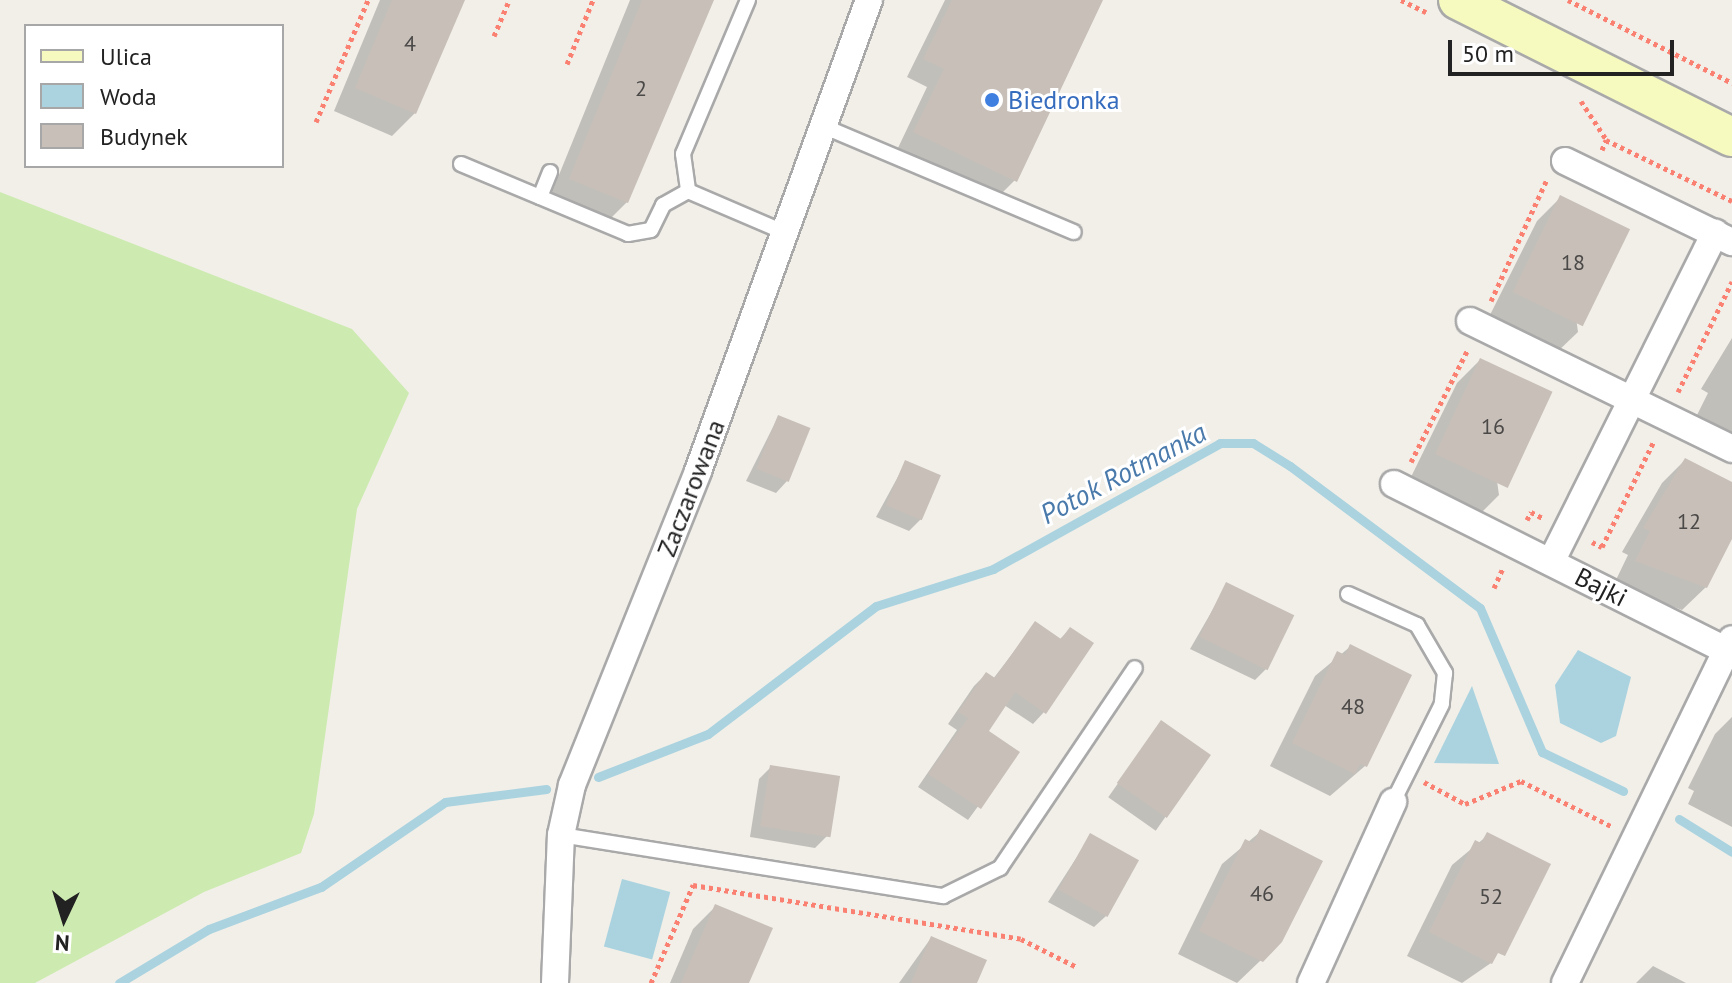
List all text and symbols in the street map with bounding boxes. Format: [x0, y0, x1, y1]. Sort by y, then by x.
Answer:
legend [24, 24, 284, 168]
scale bar [1452, 24, 1678, 74]
house number: 4 [404, 31, 416, 57]
text: 50 m [1462, 38, 1514, 69]
text: Ulica [100, 41, 152, 72]
house number: 2 [635, 76, 647, 102]
text: Woda [100, 81, 157, 112]
place label: Biedronka [1008, 84, 1120, 116]
marker: Biedronka [983, 91, 1001, 109]
text: Budynek [100, 121, 188, 152]
house number: 18 [1561, 250, 1585, 276]
house number: 16 [1481, 414, 1505, 440]
street label: Zaczarowana [651, 415, 731, 561]
water label: Potok Rotmanka [1034, 415, 1212, 531]
house number: 12 [1677, 509, 1701, 535]
street label: Bajki [1570, 561, 1632, 613]
house number: 48 [1341, 694, 1365, 720]
north arrow [24, 879, 104, 959]
house number: 46 [1250, 881, 1274, 907]
house number: 52 [1479, 884, 1503, 910]
text: N [54, 928, 71, 957]

